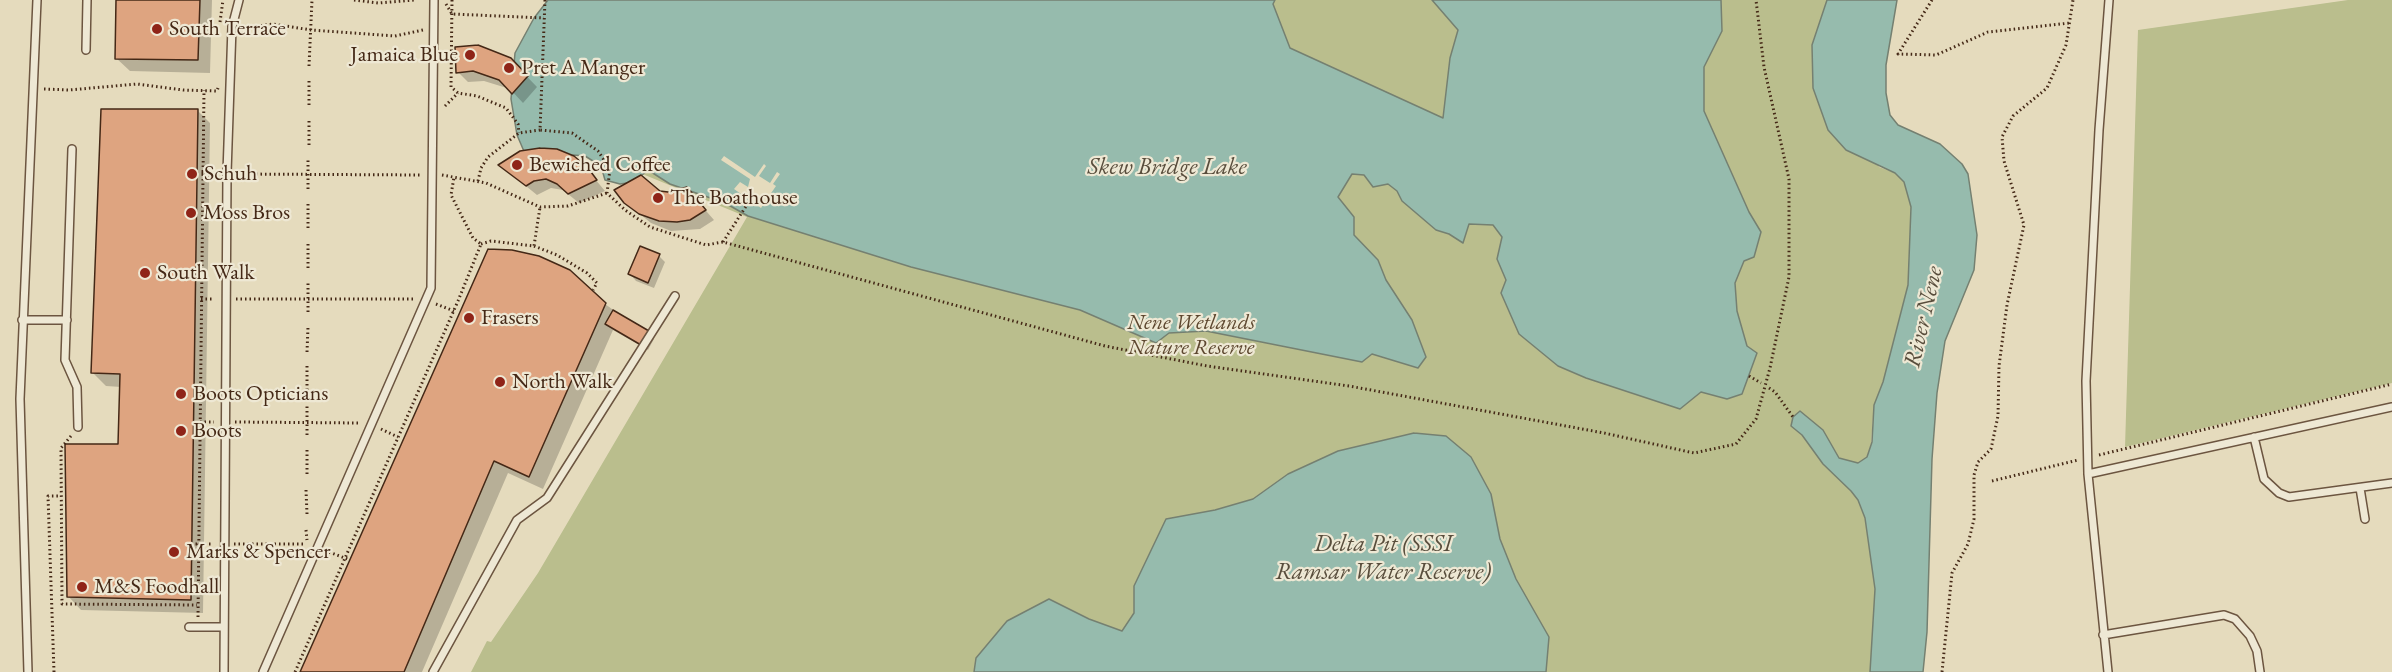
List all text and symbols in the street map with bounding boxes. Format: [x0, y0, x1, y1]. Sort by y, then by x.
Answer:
place label: South Terrace [169, 16, 286, 42]
marker: South Terrace [150, 22, 164, 36]
place label: Jamaica Blue [350, 42, 458, 68]
marker: Jamaica Blue [463, 48, 477, 62]
place label: Pret A Manger [521, 55, 645, 81]
marker: Pret A Manger [502, 61, 516, 75]
place label: Bewiched Coffee [529, 152, 671, 178]
water label: Skew Bridge Lake [1087, 153, 1247, 181]
marker: Bewiched Coffee [510, 158, 524, 172]
place label: Schuh [204, 161, 257, 187]
marker: Schuh [185, 167, 199, 181]
place label: The Boathouse [670, 185, 798, 211]
marker: The Boathouse [651, 191, 665, 205]
place label: Moss Bros [203, 200, 290, 226]
marker: Moss Bros [184, 206, 198, 220]
place label: South Walk [157, 260, 255, 286]
water label: River Nene [1898, 264, 1950, 370]
marker: South Walk [138, 266, 152, 280]
place label: Frasers [481, 305, 539, 331]
park label: Nene Wetlands Nature Reserve [1127, 310, 1255, 362]
marker: Frasers [462, 311, 476, 325]
place label: North Walk [512, 369, 613, 395]
marker: North Walk [493, 375, 507, 389]
place label: Boots Opticians [193, 381, 328, 407]
marker: Boots Opticians [174, 387, 188, 401]
place label: Boots [193, 418, 242, 444]
marker: Boots [174, 424, 188, 438]
water label: Delta Pit (SSSI Ramsar Water Reserve) [1275, 530, 1491, 586]
place label: Marks & Spencer [186, 539, 331, 565]
marker: Marks & Spencer [167, 545, 181, 559]
place label: M&S Foodhall [94, 574, 219, 600]
marker: M&S Foodhall [75, 580, 89, 594]

